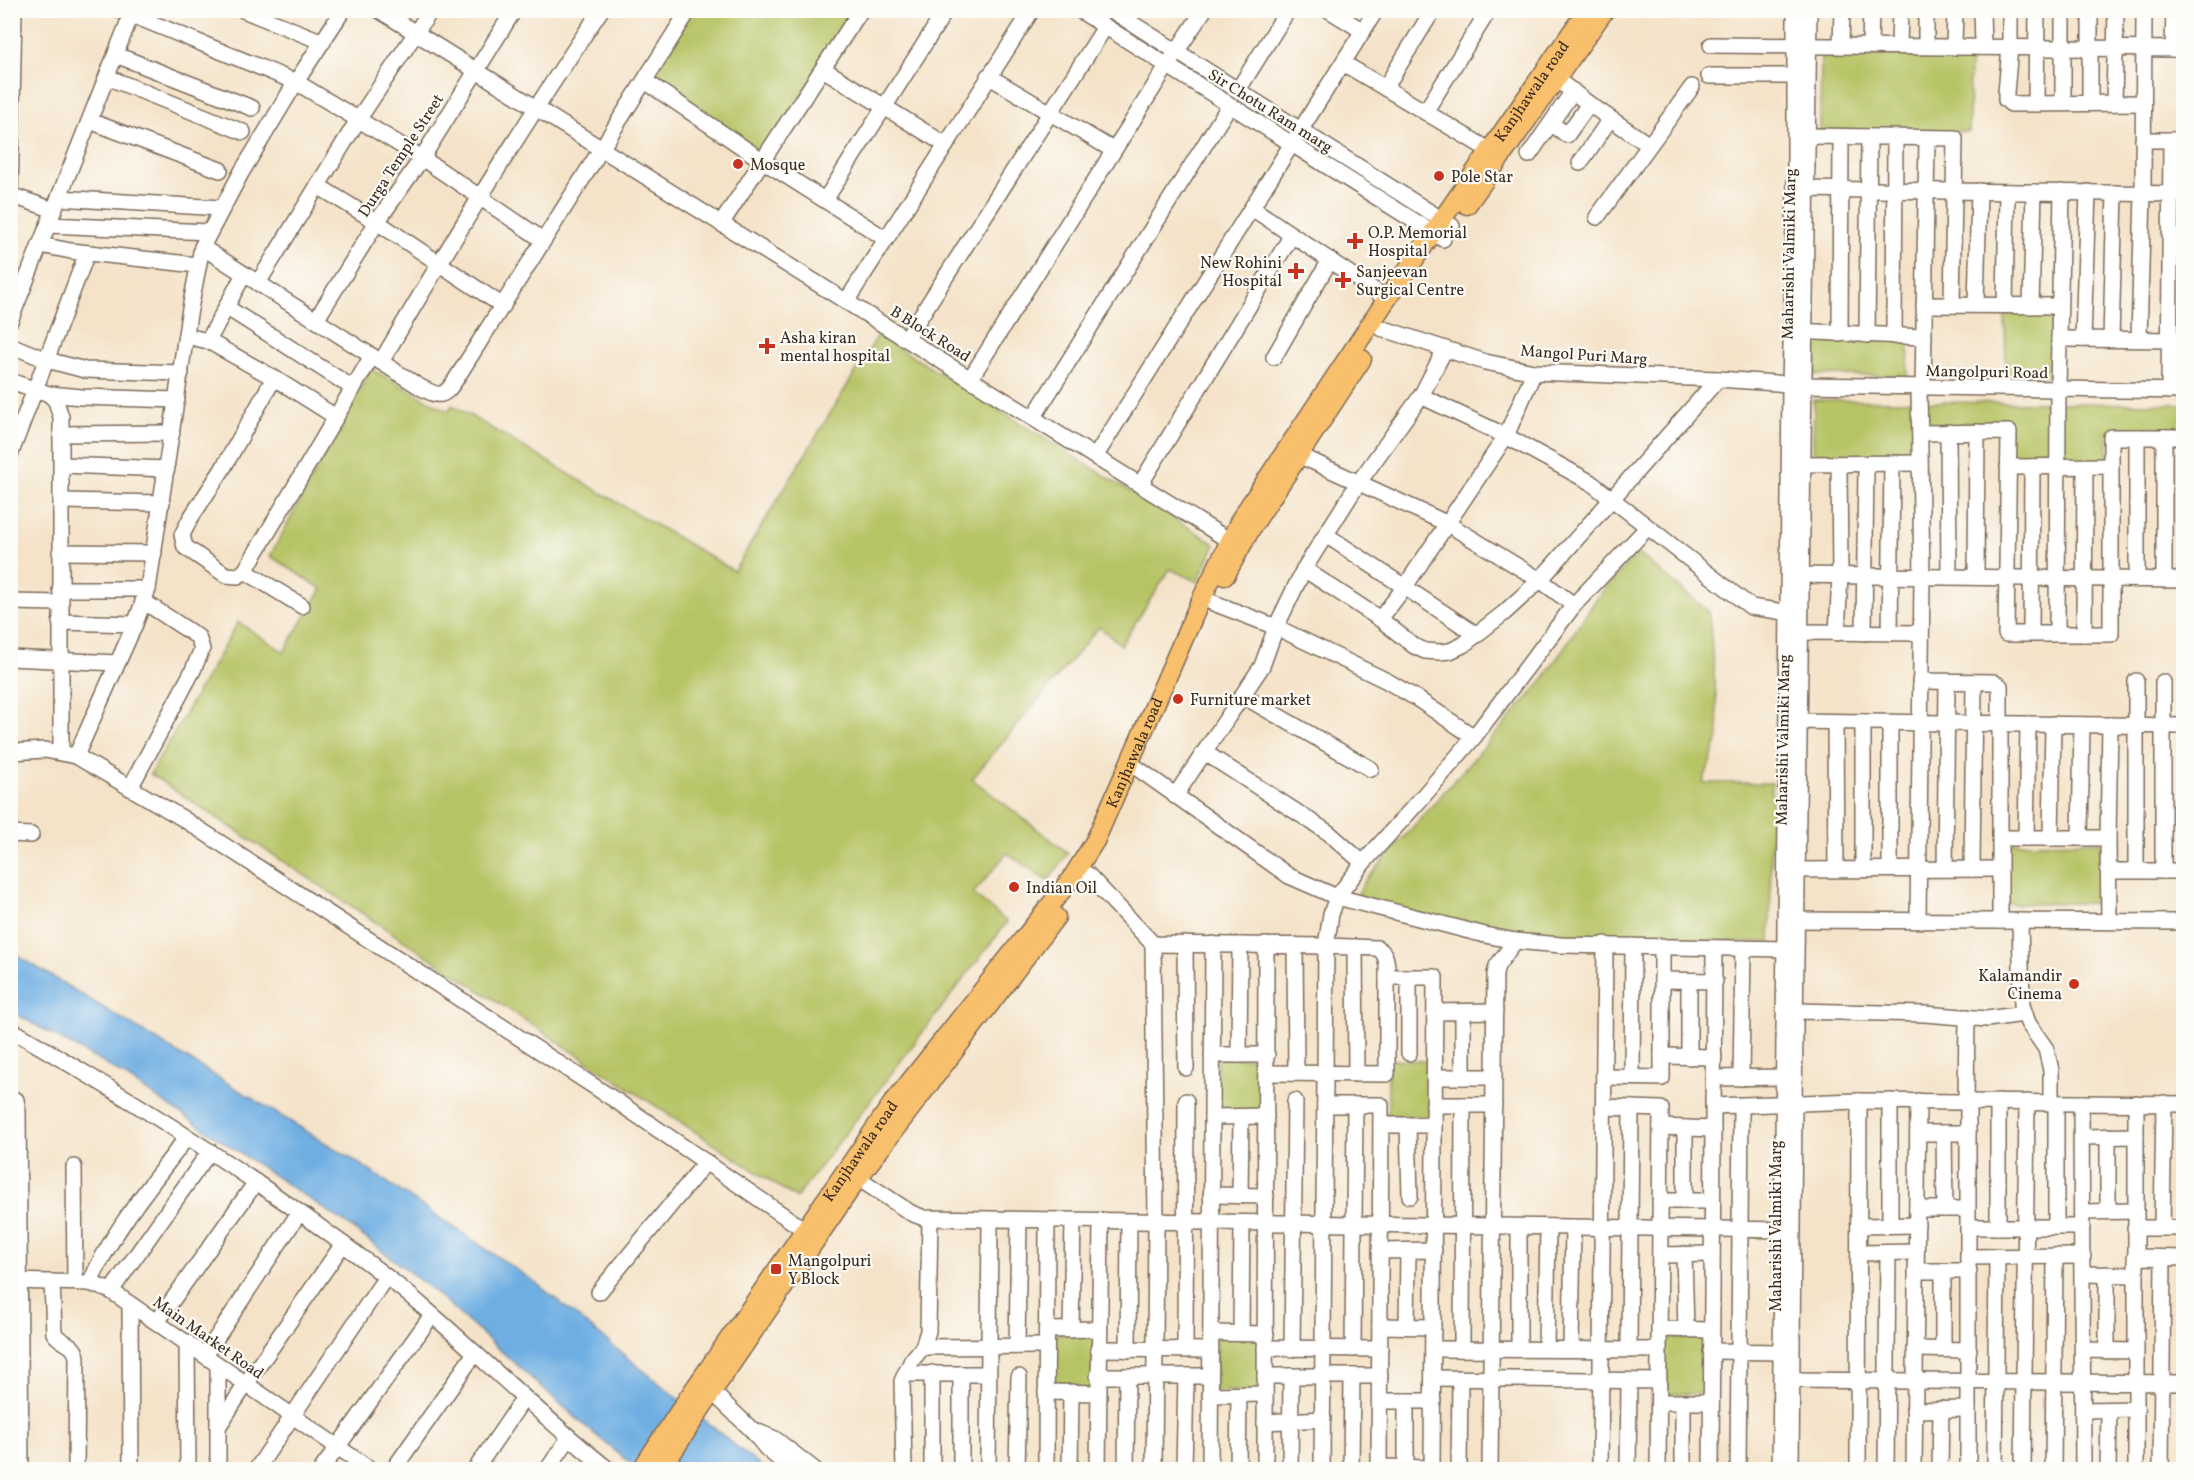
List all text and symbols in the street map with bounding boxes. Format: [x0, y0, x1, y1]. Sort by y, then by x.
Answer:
street label: Kanjhawala road [1490, 37, 1575, 147]
street label: Sir Chotu Ram marg [1203, 64, 1336, 159]
street label: Durga Temple Street [354, 90, 450, 222]
place label: Mosque [750, 155, 805, 177]
marker: Mosque [731, 157, 745, 171]
place label: Pole Star [1451, 167, 1513, 189]
street label: Maharishi Valmiki Marg [1778, 168, 1802, 340]
marker: Pole Star [1432, 169, 1446, 183]
place label: O.P. Memorial Hospital [1368, 223, 1467, 263]
marker: O.P. Memorial Hospital [1346, 232, 1364, 250]
place label: New Rohini Hospital [1200, 253, 1282, 293]
marker: New Rohini Hospital [1287, 262, 1305, 280]
place label: Sanjeevan Surgical Centre [1356, 262, 1464, 302]
marker: Sanjeevan Surgical Centre [1334, 271, 1352, 289]
street label: B Block Road [885, 301, 974, 368]
place label: Asha kiran mental hospital [780, 328, 890, 368]
marker: Asha kiran mental hospital [758, 337, 776, 355]
street label: Mangol Puri Marg [1519, 341, 1648, 371]
street label: Mangolpuri Road [1925, 361, 2049, 385]
street label: Maharishi Valmiki Marg [1772, 654, 1796, 826]
place label: Furniture market [1190, 690, 1312, 712]
marker: Furniture market [1171, 692, 1185, 706]
street label: Kanjhawala road [1102, 695, 1170, 812]
place label: Indian Oil [1026, 878, 1097, 900]
marker: Indian Oil [1007, 880, 1021, 894]
place label: Kalamandir Cinema [1978, 966, 2062, 1006]
marker: Kalamandir Cinema [2067, 977, 2081, 991]
street label: Kanjhawala road [818, 1097, 904, 1207]
street label: Maharishi Valmiki Marg [1766, 1140, 1788, 1312]
place label: Mangolpuri Y Block [788, 1251, 872, 1291]
marker: Mangolpuri Y Block [769, 1262, 783, 1276]
street label: Main Market Road [148, 1292, 268, 1385]

